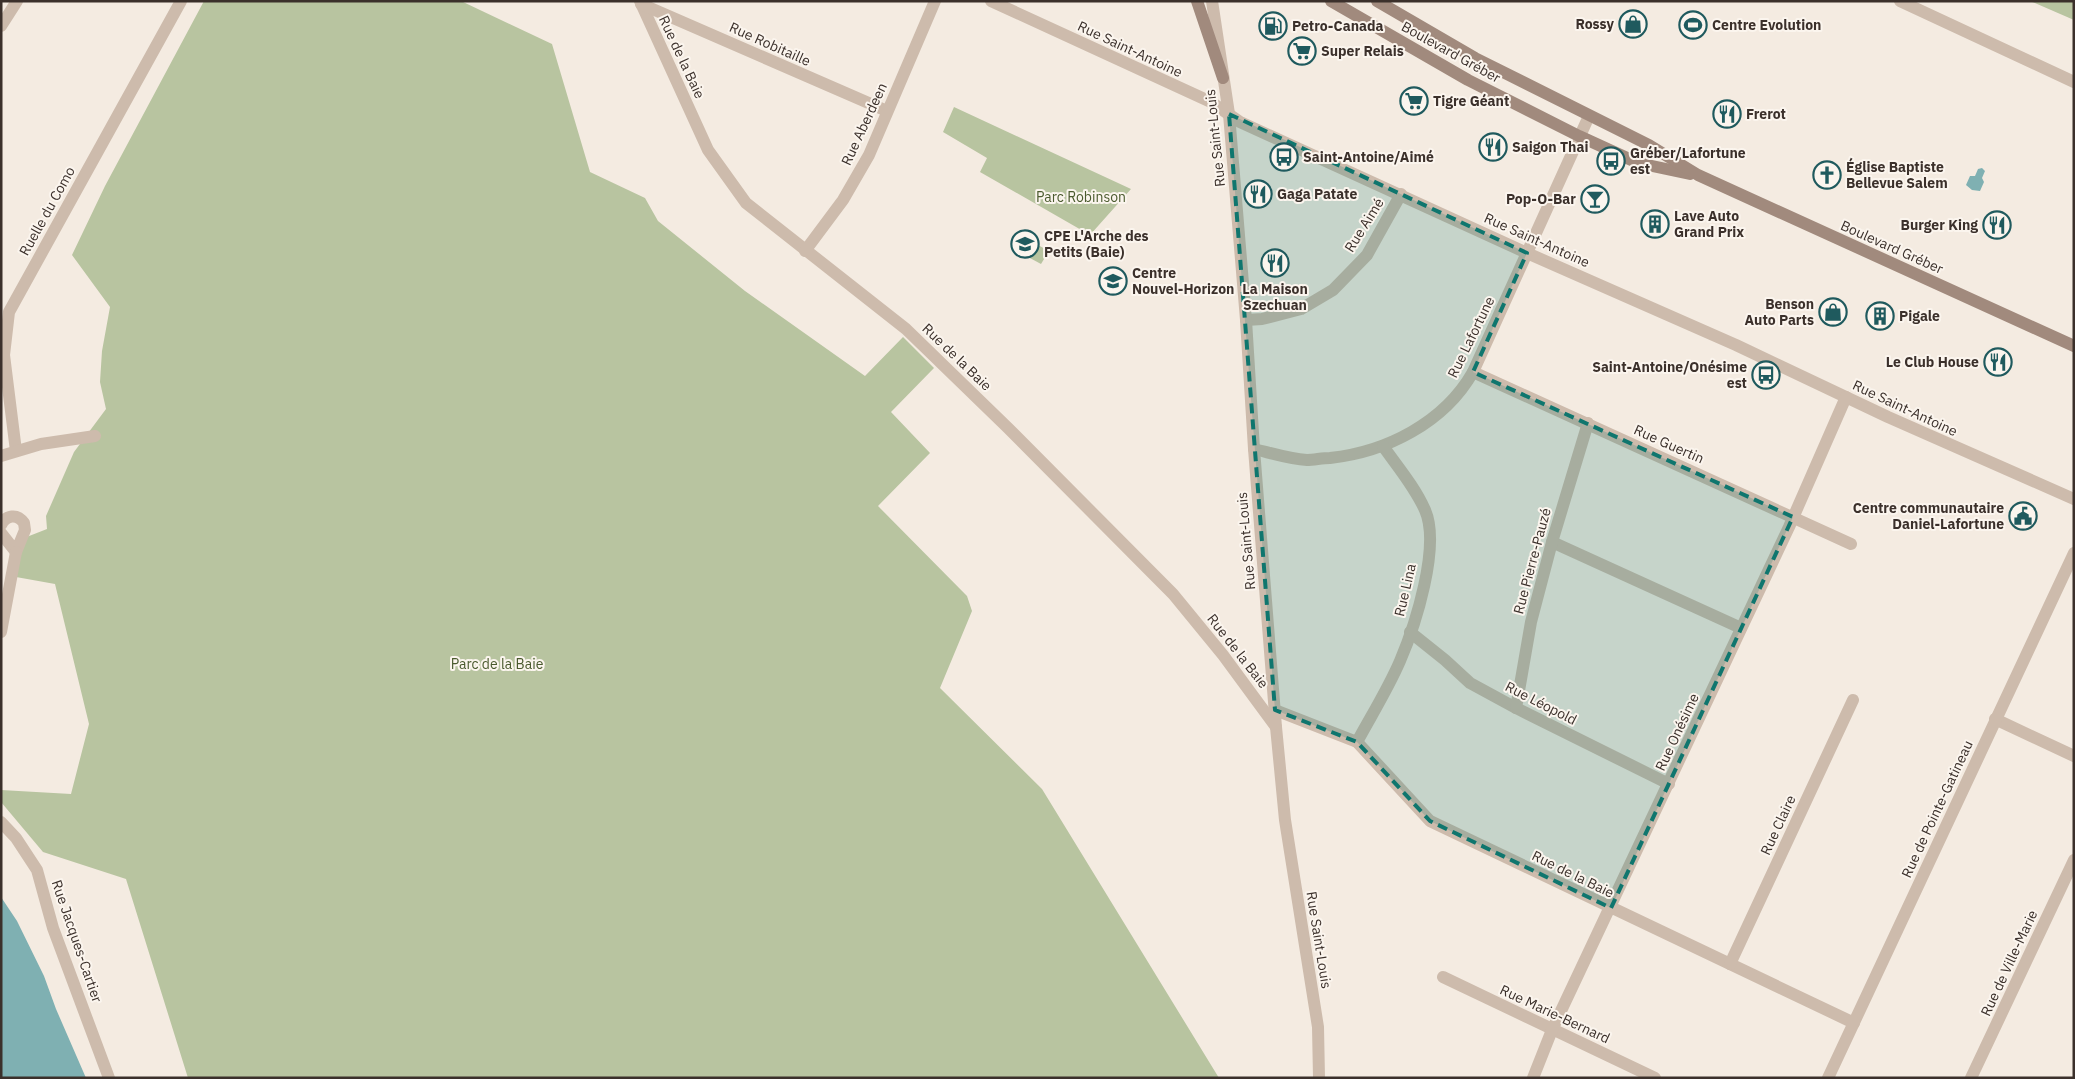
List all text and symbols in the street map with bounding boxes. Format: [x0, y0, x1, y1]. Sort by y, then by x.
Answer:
shop icon: Rossy [1618, 9, 1648, 39]
sports icon: Centre Evolution [1678, 10, 1708, 40]
fuel station icon: Petro-Canada [1258, 11, 1288, 41]
street label: Rue de la Baie [655, 13, 709, 102]
place label: Rossy [1576, 15, 1615, 33]
place label: Centre Evolution [1712, 16, 1821, 34]
street label: Rue Saint-Antoine [1075, 17, 1186, 81]
place label: Petro-Canada [1292, 17, 1384, 35]
street label: Boulevard Gréber [1398, 17, 1504, 87]
street label: Rue Robitaille [726, 18, 814, 70]
supermarket icon: Super Relais [1287, 36, 1317, 66]
place label: Super Relais [1321, 42, 1404, 60]
street label: Rue Aberdeen [837, 80, 891, 168]
supermarket icon: Tigre Géant [1399, 86, 1429, 116]
street label: Rue Saint-Louis [1201, 88, 1229, 188]
place label: Tigre Géant [1433, 92, 1509, 110]
restaurant icon: Frerot [1712, 99, 1742, 129]
place label: Frerot [1746, 105, 1786, 123]
restaurant icon: Saigon Thai [1478, 132, 1508, 162]
place label: Saigon Thai [1512, 138, 1588, 156]
bus stop icon: Saint-Antoine/Aimé [1269, 142, 1299, 172]
place label: Gréber/Lafortune est [1630, 144, 1746, 178]
bus stop icon: Gréber/Lafortune est [1596, 146, 1626, 176]
place label: Saint-Antoine/Aimé [1303, 148, 1434, 166]
place label: Église Baptiste Bellevue Salem [1846, 157, 1948, 192]
church icon: Église Baptiste Bellevue Salem [1812, 160, 1842, 190]
street label: Ruelle du Como [15, 163, 79, 259]
restaurant icon: Gaga Patate [1243, 179, 1273, 209]
bar icon: Pop-O-Bar [1580, 184, 1610, 214]
place label: Gaga Patate [1277, 185, 1357, 203]
park label: Parc Robinson [1036, 188, 1126, 206]
place label: Pop-O-Bar [1506, 190, 1576, 208]
street label: Rue Aimé [1340, 194, 1388, 255]
place label: Lave Auto Grand Prix [1674, 207, 1744, 241]
street label: Rue Saint-Antoine [1481, 209, 1593, 271]
building icon: Lave Auto Grand Prix [1640, 209, 1670, 239]
restaurant icon: Burger King [1982, 210, 2012, 240]
street label: Boulevard Gréber [1838, 216, 1946, 278]
place label: Burger King [1901, 216, 1978, 234]
place label: CPE L'Arche des Petits (Baie) [1044, 227, 1149, 261]
school or university icon: CPE L'Arche des Petits (Baie) [1010, 229, 1040, 259]
restaurant icon: La Maison Szechuan [1260, 248, 1290, 278]
place label: Centre Nouvel-Horizon [1132, 264, 1234, 298]
school or university icon: Centre Nouvel-Horizon [1098, 266, 1128, 296]
place label: La Maison Szechuan [1242, 280, 1308, 314]
street label: Rue Lafortune [1444, 293, 1499, 381]
place label: Benson Auto Parts [1744, 295, 1814, 329]
shop icon: Benson Auto Parts [1818, 297, 1848, 327]
building icon: Pigale [1865, 301, 1895, 331]
place label: Pigale [1899, 307, 1940, 325]
street label: Rue de la Baie [919, 319, 996, 395]
restaurant icon: Le Club House [1983, 347, 2013, 377]
place label: Le Club House [1886, 353, 1979, 371]
place label: Saint-Antoine/Onésime est [1592, 358, 1747, 392]
bus stop icon: Saint-Antoine/Onésime est [1751, 360, 1781, 390]
street label: Rue Saint-Antoine [1850, 376, 1961, 440]
street label: Rue Guertin [1631, 421, 1707, 467]
street label: Rue Saint-Louis [1233, 491, 1259, 591]
place label: Centre communautaire Daniel-Lafortune [1853, 499, 2004, 533]
public building icon: Centre communautaire Daniel-Lafortune [2008, 501, 2038, 531]
street label: Rue Pierre-Pauzé [1509, 506, 1555, 616]
street label: Rue Lina [1390, 561, 1420, 618]
street label: Rue de la Baie [1203, 610, 1273, 692]
park label: Parc de la Baie [451, 655, 544, 673]
street label: Rue Léopold [1502, 677, 1580, 729]
street label: Rue Onésime [1651, 690, 1703, 774]
street label: Rue de Pointe-Gatineau [1897, 737, 1977, 881]
street label: Rue Claire [1756, 792, 1800, 858]
street label: Rue de la Baie [1529, 846, 1617, 902]
street label: Rue Jacques-Cartier [48, 877, 106, 1005]
street label: Rue Saint-Louis [1302, 890, 1336, 990]
street label: Rue de Ville-Marie [1977, 907, 2042, 1019]
street label: Rue Marie-Bernard [1497, 981, 1613, 1047]

